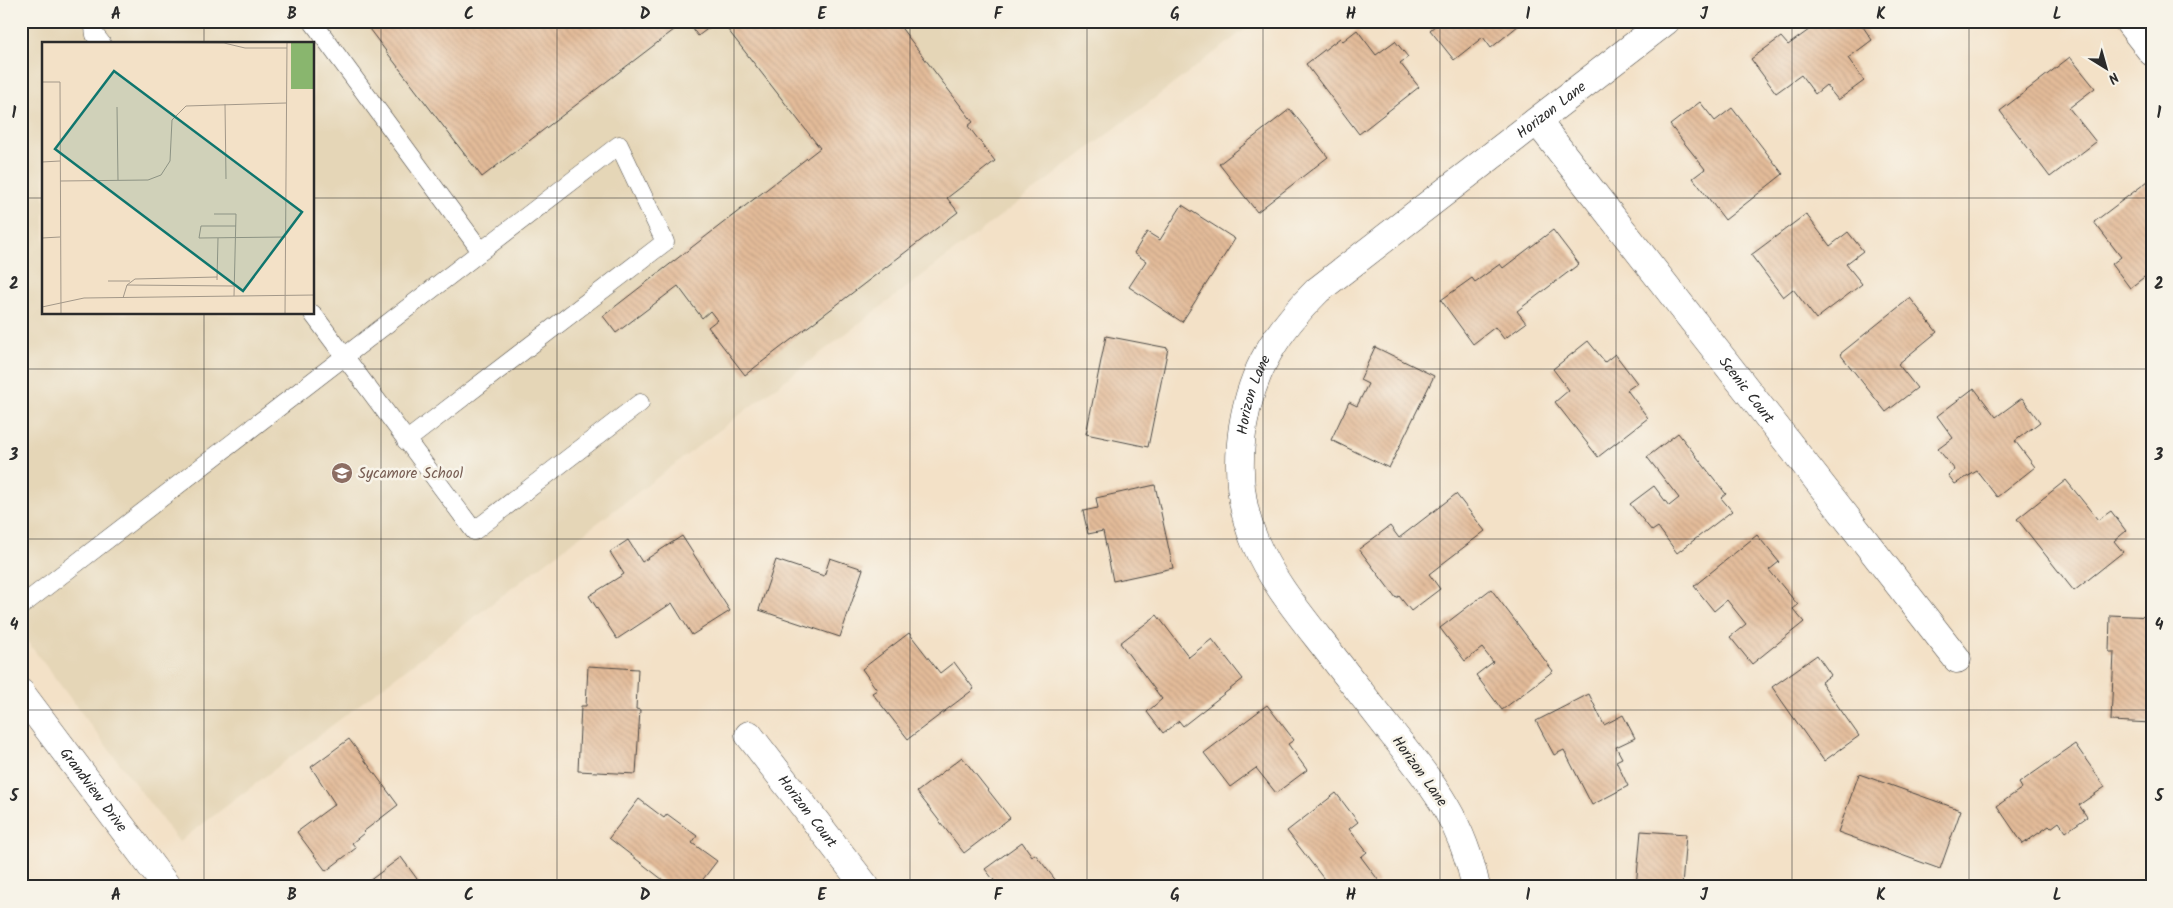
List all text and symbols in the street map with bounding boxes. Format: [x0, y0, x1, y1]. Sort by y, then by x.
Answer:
text: A [111, 2, 121, 27]
text: B [287, 2, 297, 27]
text: C [464, 2, 474, 27]
text: D [640, 2, 651, 27]
text: E [818, 2, 828, 27]
text: F [994, 2, 1004, 27]
text: G [1170, 2, 1180, 27]
text: H [1346, 2, 1356, 27]
text: I [1526, 2, 1531, 27]
text: J [1700, 2, 1709, 27]
text: K [1876, 2, 1886, 27]
text: L [2053, 2, 2061, 27]
inset map [42, 42, 315, 315]
north arrow [2080, 42, 2130, 92]
text: N [2103, 66, 2123, 89]
street label: Horizon Lane [1512, 76, 1592, 145]
text: 1 [12, 101, 17, 126]
text: 1 [2157, 101, 2162, 126]
text: 2 [9, 272, 19, 297]
text: 2 [2154, 272, 2164, 297]
street label: Horizon Lane [1231, 351, 1278, 436]
street label: Scenic Court [1712, 352, 1780, 429]
text: 3 [9, 443, 19, 468]
text: 3 [2154, 443, 2164, 468]
school or university icon: Sycamore School [330, 461, 354, 485]
place label: Sycamore School [358, 462, 463, 486]
text: 4 [10, 613, 19, 638]
text: 4 [2155, 613, 2164, 638]
street label: Horizon Lane [1385, 731, 1453, 812]
street label: Grandview Drive [53, 743, 133, 838]
street label: Horizon Court [771, 770, 843, 853]
text: 5 [9, 784, 20, 809]
text: 5 [2154, 784, 2165, 809]
text: A [111, 883, 121, 908]
text: B [287, 883, 297, 908]
text: C [464, 883, 474, 908]
text: D [640, 883, 651, 908]
text: E [818, 883, 828, 908]
text: F [994, 883, 1004, 908]
text: G [1170, 883, 1180, 908]
text: H [1346, 883, 1356, 908]
text: I [1526, 883, 1531, 908]
text: J [1700, 883, 1709, 908]
text: K [1876, 883, 1886, 908]
text: L [2053, 883, 2061, 908]

